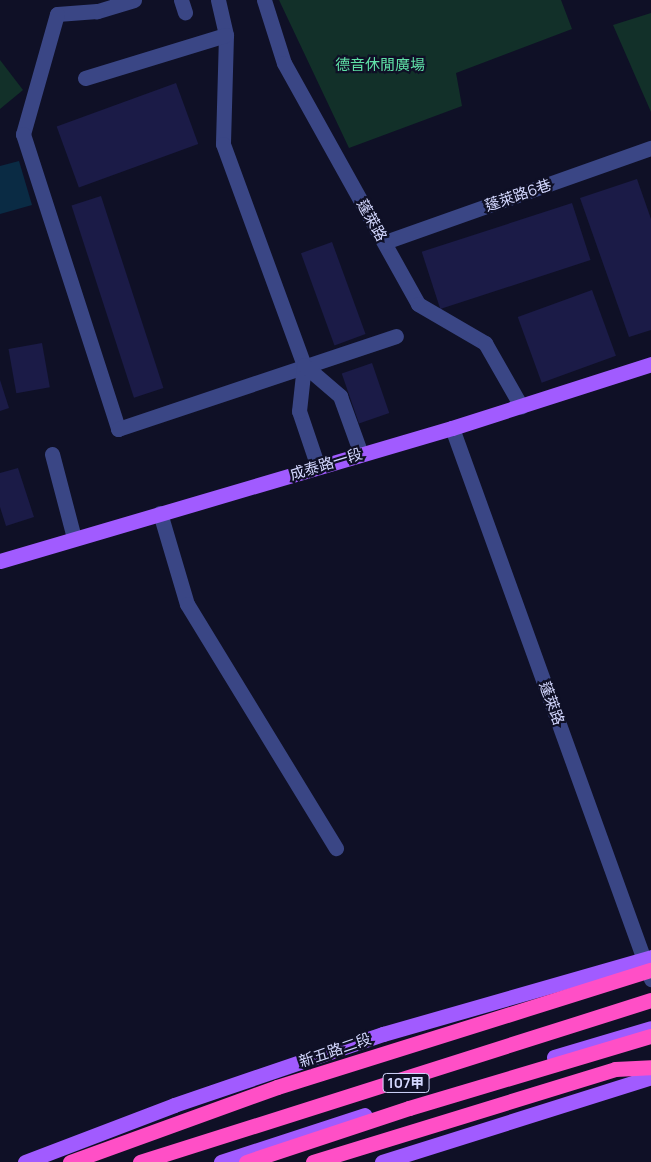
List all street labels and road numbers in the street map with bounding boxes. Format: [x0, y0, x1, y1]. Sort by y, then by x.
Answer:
street label: 蓬萊路6巷 [482, 175, 554, 215]
street label: 蓬萊路 [353, 196, 391, 244]
street label: 成泰路一段 [288, 444, 364, 484]
street label: 蓬萊路 [536, 679, 568, 727]
street label: 新五路二段 [297, 1029, 373, 1071]
road number: 107甲 [382, 1072, 430, 1094]

